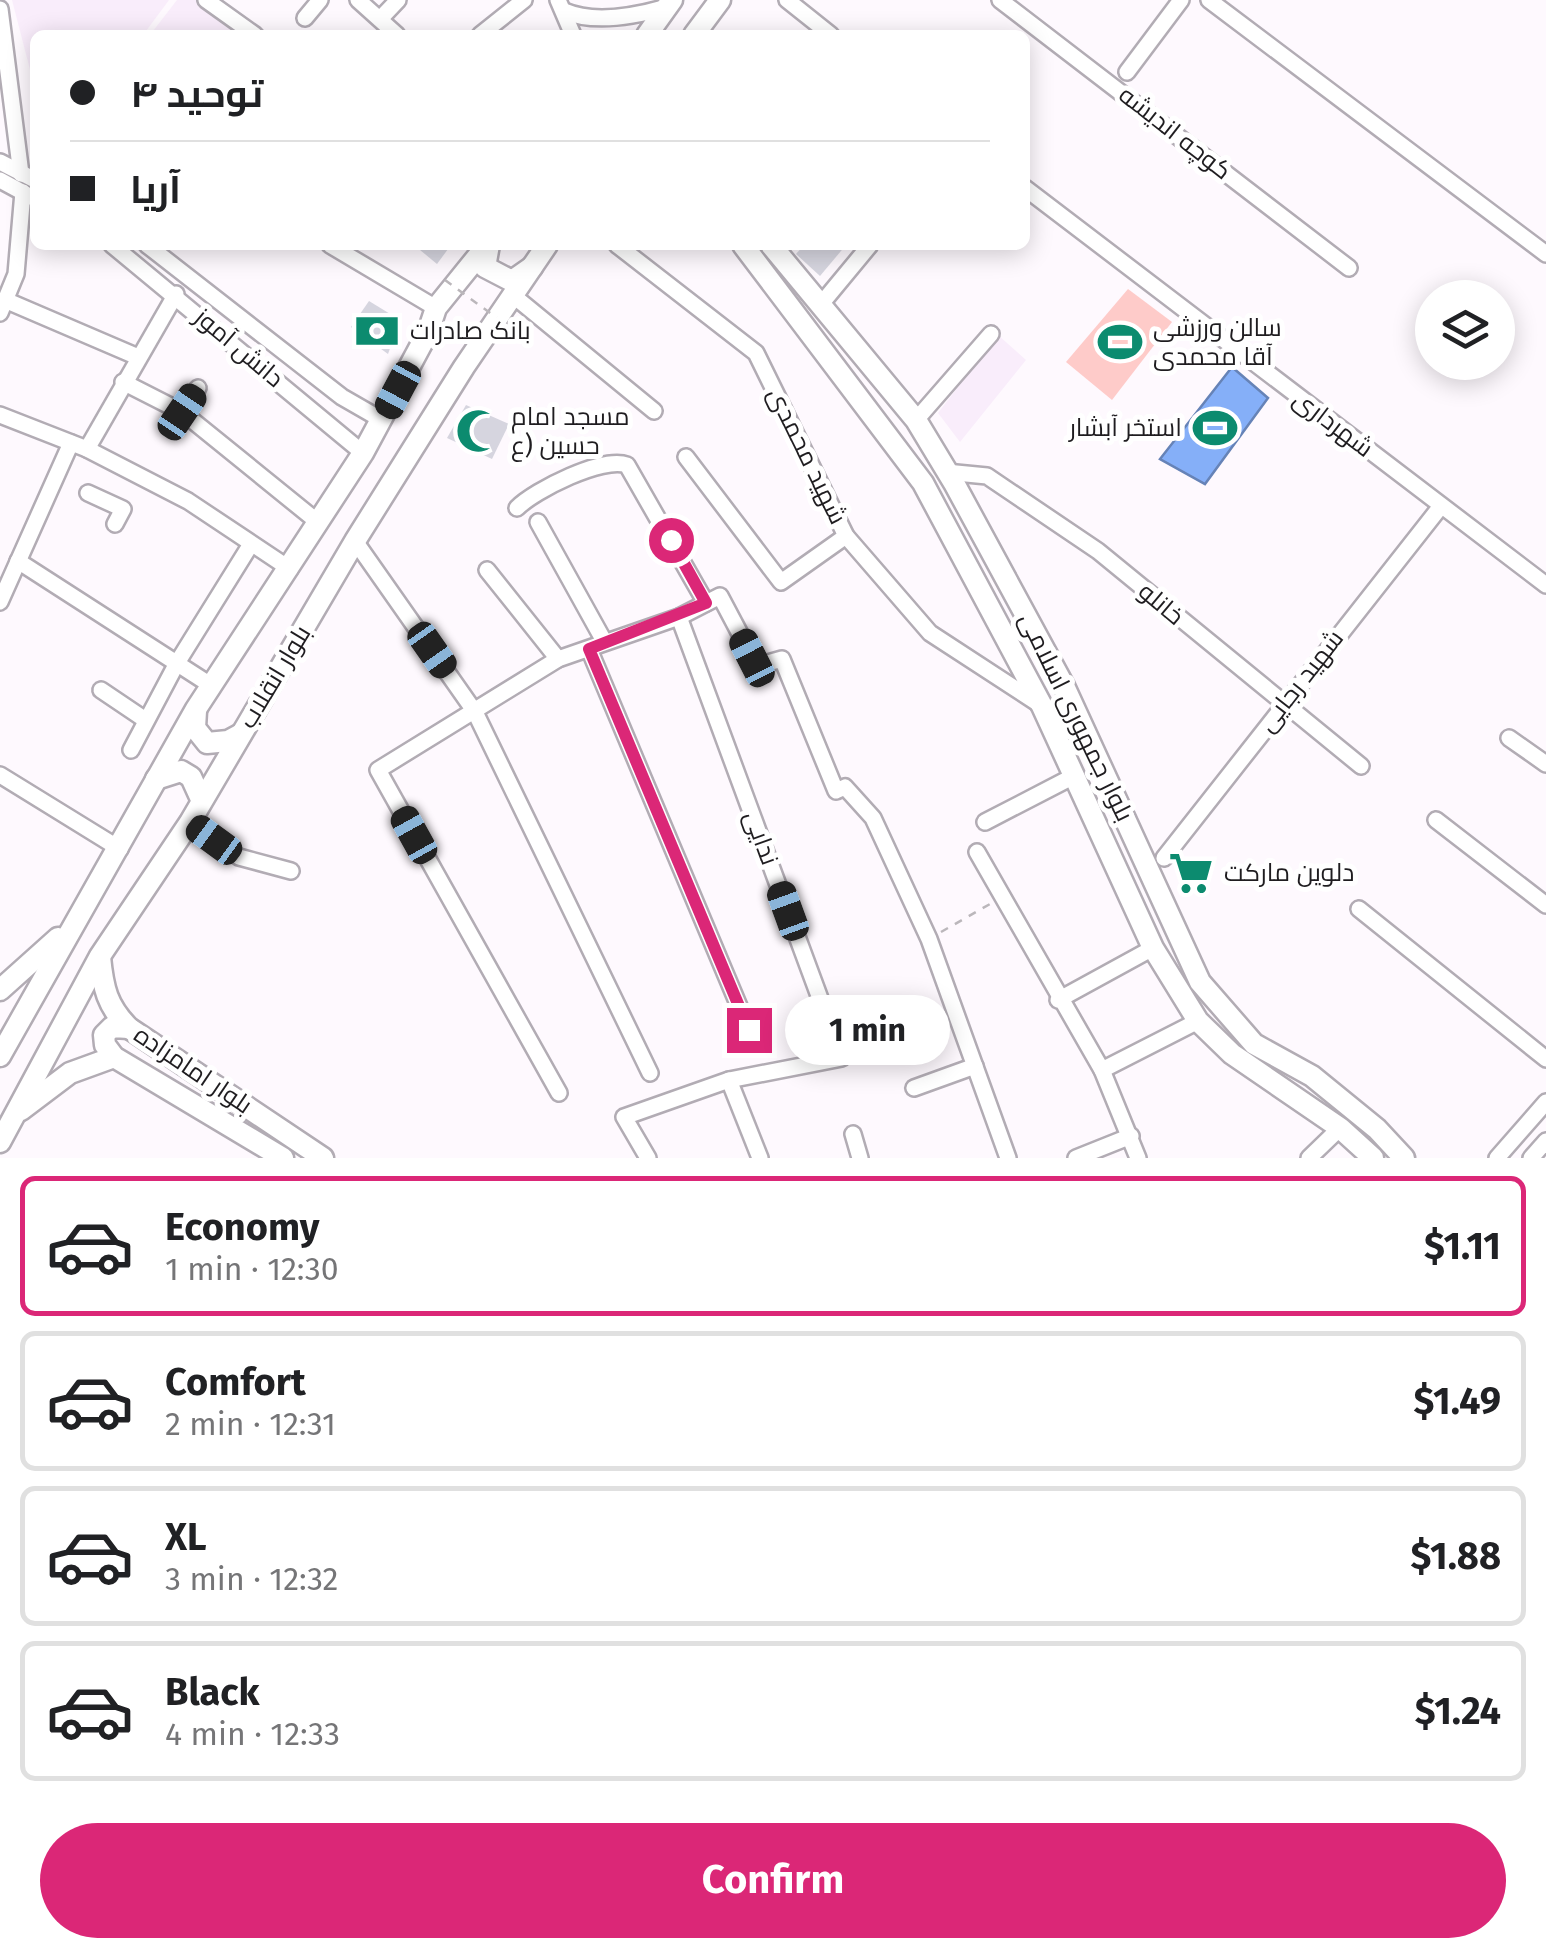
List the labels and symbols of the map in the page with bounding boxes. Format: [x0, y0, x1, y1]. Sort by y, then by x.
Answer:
street label: کوچه اندیشه [1112, 80, 1237, 187]
street label: دانش آموز [187, 301, 290, 394]
bank icon: بانک صادرات [353, 307, 401, 355]
place label: سالن ورزشی آقا محمدی [1153, 313, 1282, 372]
place label: بانک صادرات [410, 316, 531, 346]
sports icon: سالن ورزشی آقا محمدی [1096, 318, 1144, 366]
car [371, 356, 425, 424]
car [153, 379, 211, 445]
street label: شهید محمدی [761, 383, 853, 529]
street label: شهرداری [1287, 384, 1379, 464]
place label: مسجد امام حسین (ع [511, 402, 629, 462]
sports icon: استخر آبشار [1191, 404, 1239, 452]
mosque icon: مسجد امام حسین (ع [454, 407, 502, 455]
place label: استخر آبشار [1067, 413, 1182, 443]
route start [649, 518, 694, 563]
street label: خانلو [1132, 576, 1190, 632]
street label: بلوار جمهوری اسلامی [1012, 608, 1140, 826]
car [403, 617, 461, 683]
street label: بلوار انقلاب [233, 620, 317, 734]
car [725, 624, 779, 692]
street label: شهید رجایی [1252, 624, 1350, 738]
car [386, 801, 442, 869]
street label: ندایی [737, 807, 785, 869]
car [181, 810, 247, 870]
supermarket icon: دلوین مارکت [1167, 849, 1215, 897]
place label: دلوین مارکت [1224, 858, 1354, 888]
car [764, 878, 812, 944]
callout: 1 min [784, 995, 949, 1065]
route end [727, 1008, 772, 1053]
street label: بلوار امامزاده [128, 1020, 258, 1120]

